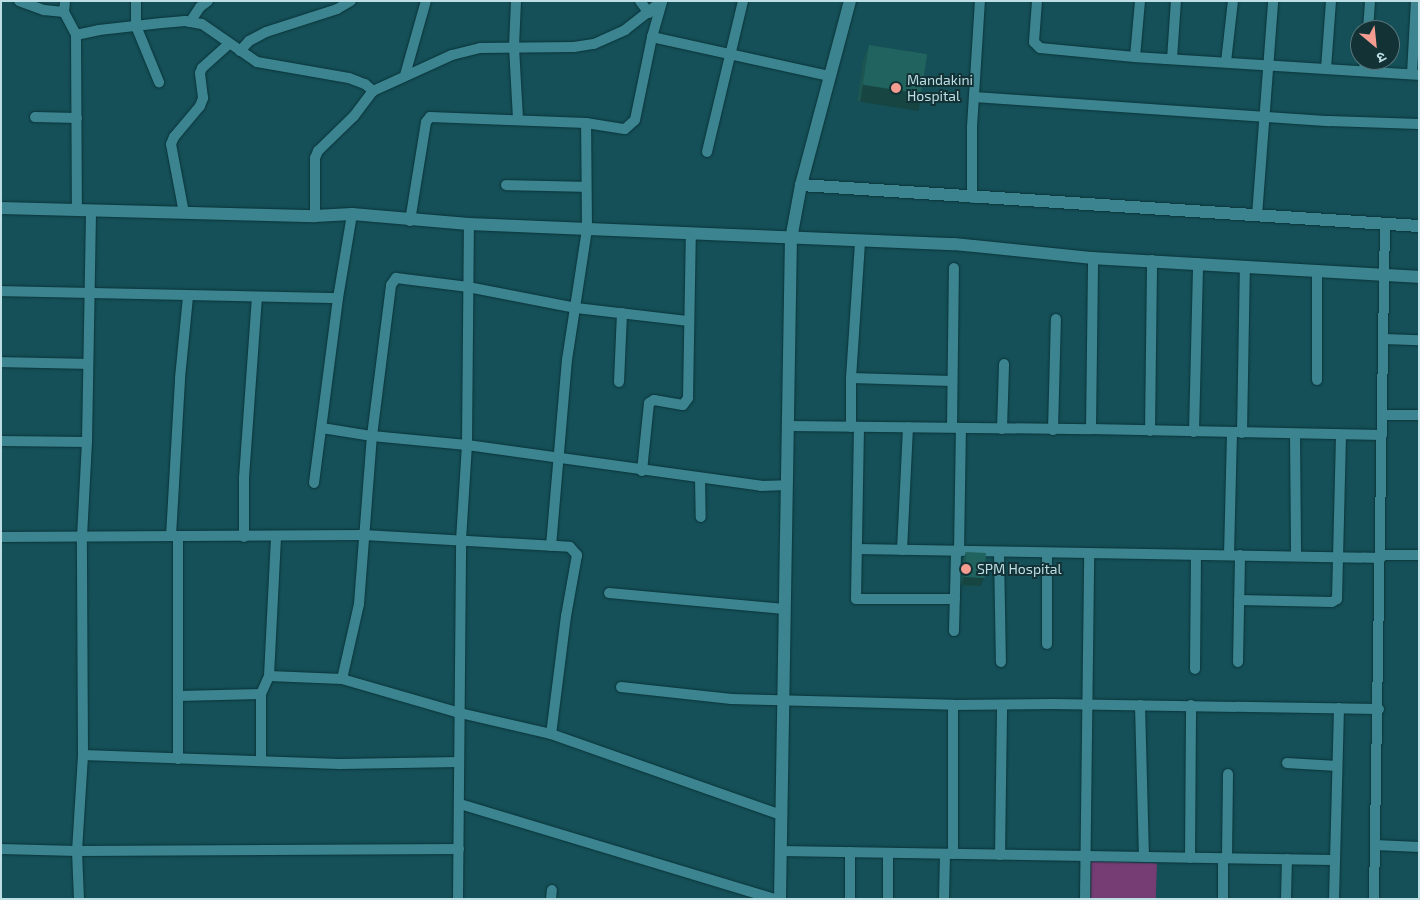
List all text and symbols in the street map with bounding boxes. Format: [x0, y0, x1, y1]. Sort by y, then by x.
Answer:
north arrow [1350, 20, 1400, 70]
text: उ [1374, 48, 1389, 67]
place label: Mandakini Hospital [907, 72, 973, 104]
marker: Mandakini Hospital [889, 81, 903, 95]
place label: SPM Hospital [977, 561, 1062, 577]
marker: SPM Hospital [959, 562, 973, 576]

